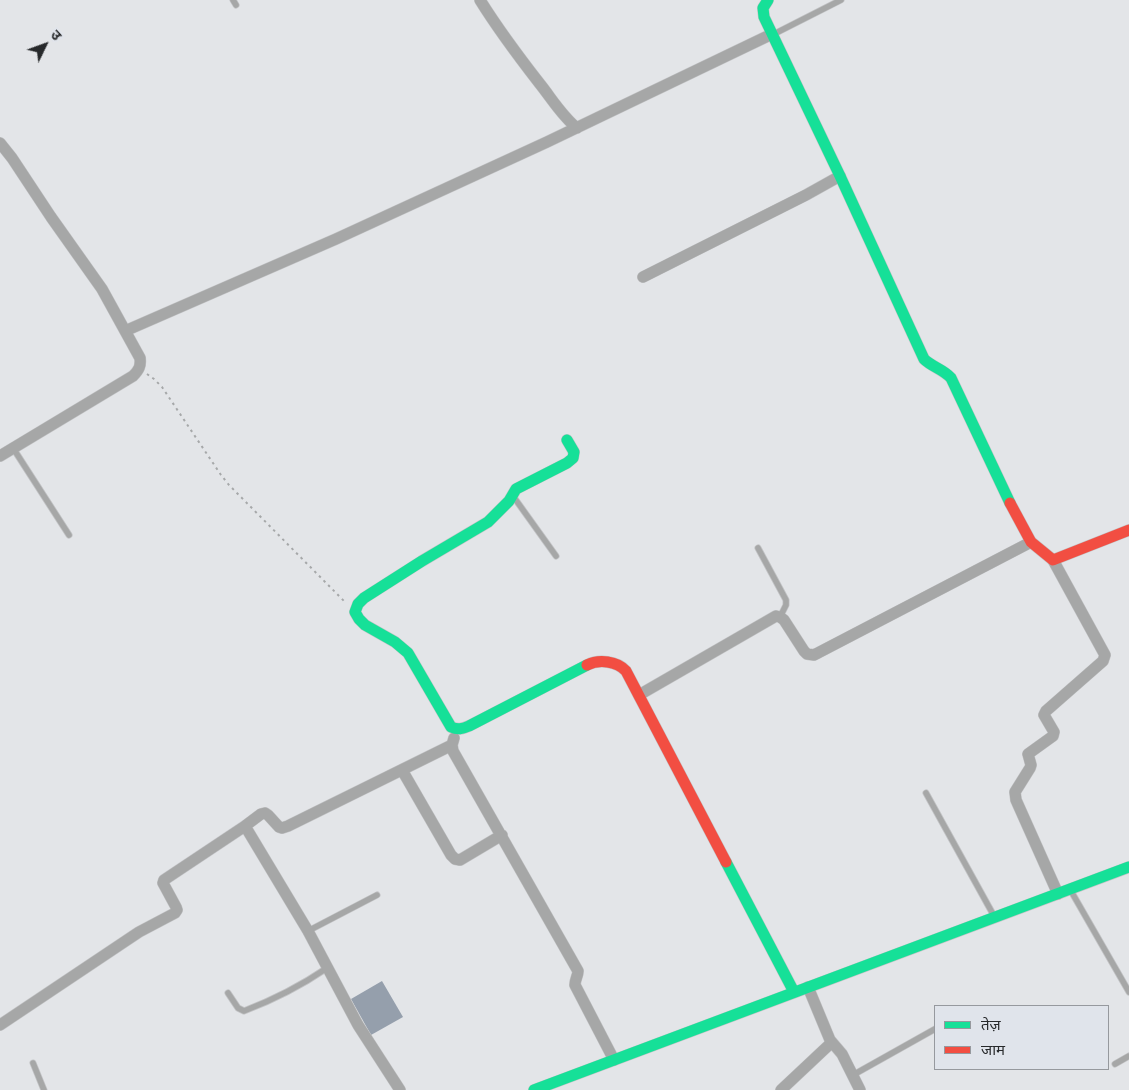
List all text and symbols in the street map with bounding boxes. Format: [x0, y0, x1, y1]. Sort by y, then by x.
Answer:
north arrow [20, 20, 70, 70]
text: उ [47, 25, 66, 44]
legend [934, 1005, 1109, 1070]
text: तेज़ [981, 1014, 1001, 1034]
text: जाम [981, 1039, 1005, 1059]

